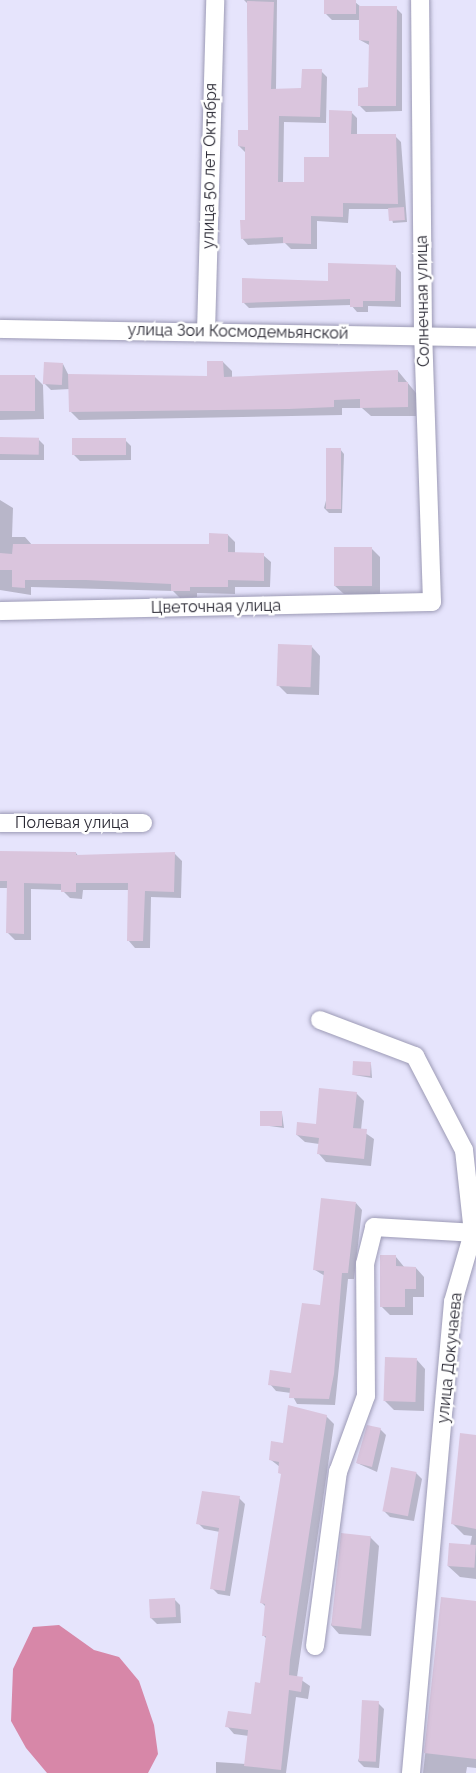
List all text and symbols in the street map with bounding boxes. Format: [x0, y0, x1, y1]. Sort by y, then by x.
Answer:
street label: улица 50 лет Октября [199, 83, 221, 249]
street label: Солнечная улица [412, 235, 434, 367]
street label: улица Зои Космодемьянской [127, 320, 349, 344]
street label: Цветочная улица [150, 596, 282, 618]
street label: Полевая улица [15, 813, 129, 833]
street label: улица Докучаева [434, 1292, 466, 1424]

